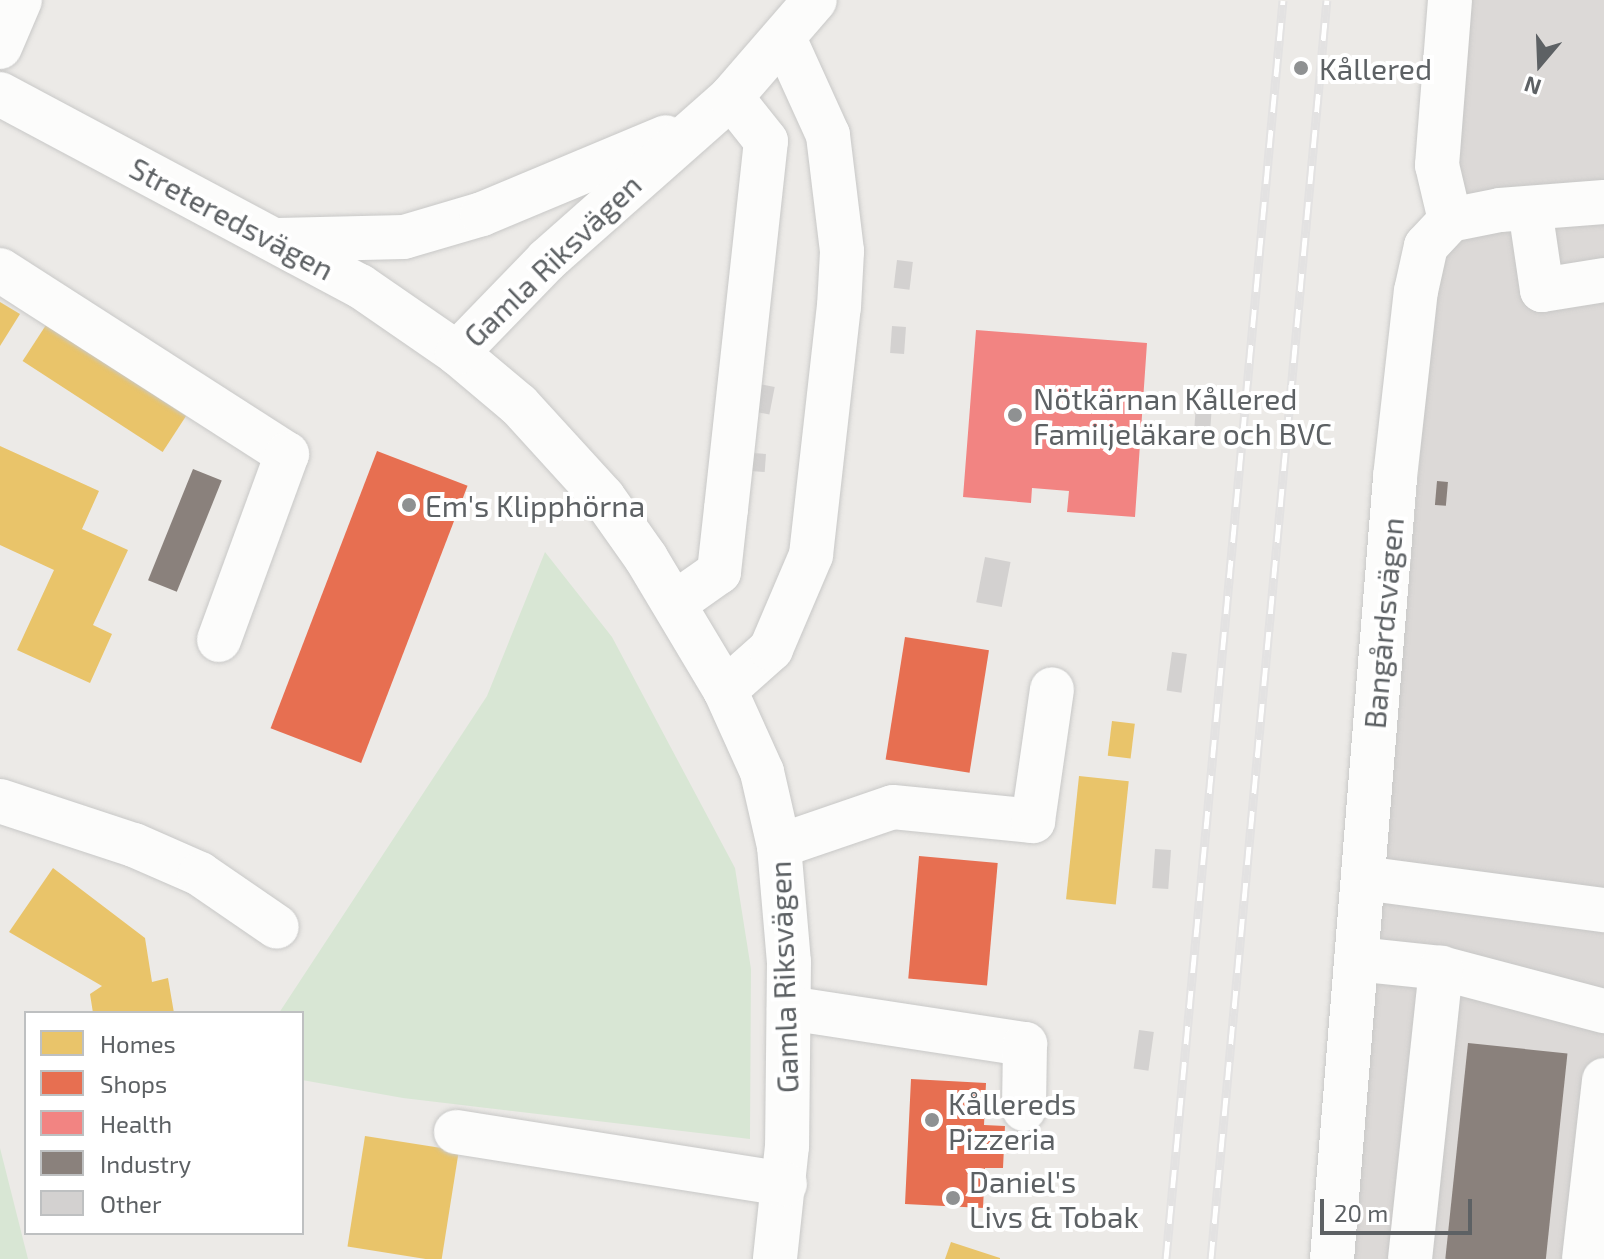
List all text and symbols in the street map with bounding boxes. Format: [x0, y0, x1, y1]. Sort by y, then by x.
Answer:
north arrow [1500, 24, 1580, 104]
place label: Kållered [1319, 50, 1432, 86]
marker: Kållered [1290, 57, 1312, 79]
text: N [1520, 72, 1544, 102]
street label: Streteredsvägen [124, 149, 340, 287]
street label: Gamla Riksvägen [456, 166, 648, 354]
place label: Nötkärnan Kållered Familjeläkare och BVC [1033, 380, 1332, 450]
marker: Nötkärnan Kållered Familjeläkare och BVC [1004, 404, 1026, 426]
place label: Em's Klipphörna [425, 487, 645, 523]
marker: Em's Klipphörna [400, 496, 418, 514]
street label: Bangårdsvägen [1356, 516, 1410, 730]
street label: Gamla Riksvägen [761, 860, 805, 1094]
legend [24, 1011, 304, 1235]
text: Homes [100, 1029, 176, 1058]
text: Shops [100, 1069, 167, 1098]
place label: Kållereds Pizzeria [948, 1085, 1076, 1156]
text: Health [100, 1109, 172, 1138]
marker: Kållereds Pizzeria [923, 1111, 941, 1129]
text: Industry [100, 1149, 191, 1178]
place label: Daniel's Livs & Tobak [969, 1163, 1139, 1234]
scale bar [1324, 1183, 1476, 1233]
text: Other [100, 1189, 162, 1218]
marker: Daniel's Livs & Tobak [944, 1189, 962, 1207]
text: 20 m [1334, 1198, 1388, 1227]

